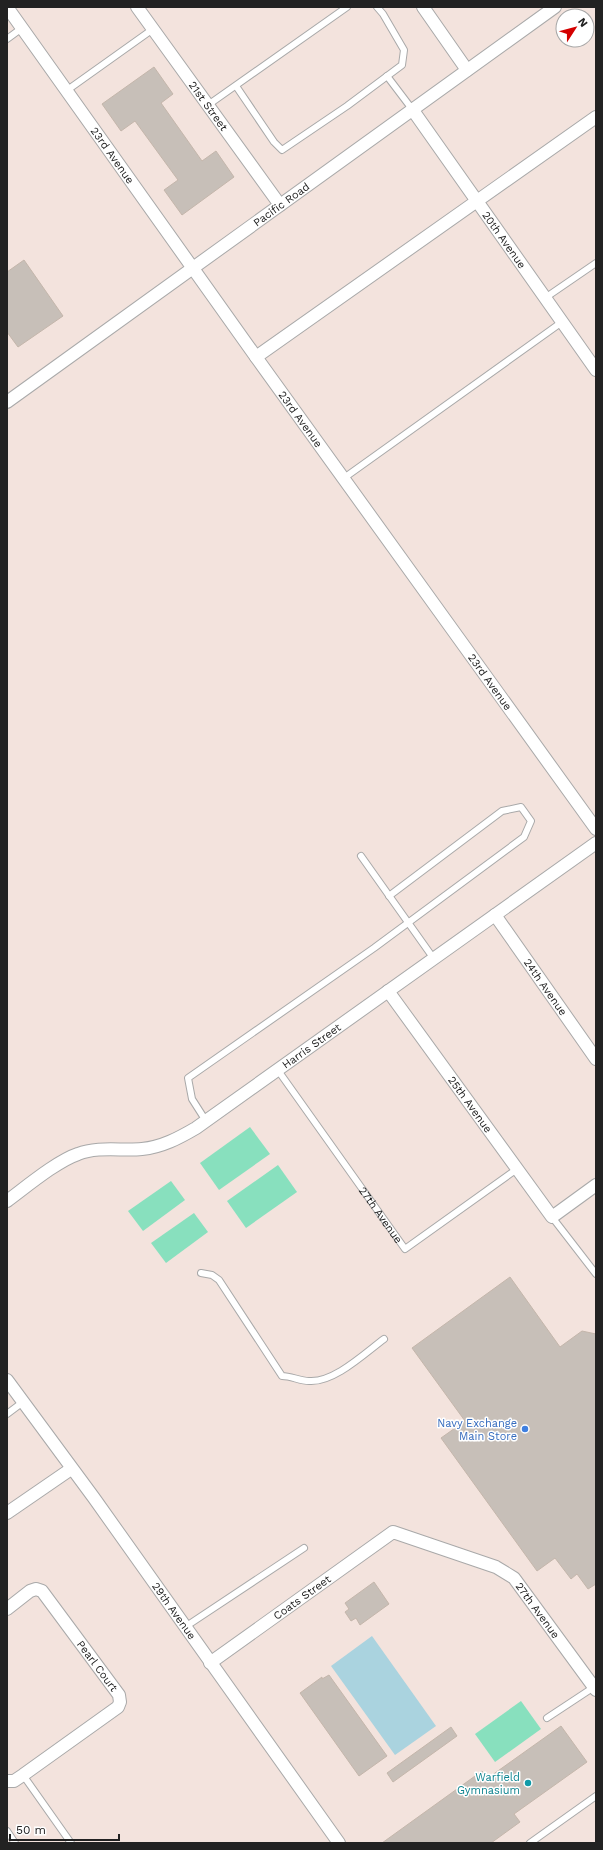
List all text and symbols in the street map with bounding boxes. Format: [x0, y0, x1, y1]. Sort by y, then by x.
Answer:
north arrow [555, 8, 595, 48]
text: N [575, 15, 590, 30]
street label: 21st Street [186, 79, 231, 134]
street label: 23rd Avenue [88, 125, 137, 186]
street label: Pacific Road [251, 180, 312, 229]
street label: 20th Avenue [479, 209, 528, 271]
street label: 23rd Avenue [276, 389, 325, 450]
street label: 23rd Avenue [465, 652, 514, 713]
street label: 24th Avenue [521, 956, 570, 1018]
street label: Harris Street [280, 1021, 344, 1072]
street label: 25th Avenue [445, 1074, 495, 1135]
street label: 27th Avenue [356, 1184, 405, 1246]
place label: Navy Exchange Main Store [437, 1417, 517, 1443]
marker: Navy Exchange Main Store [520, 1424, 530, 1434]
street label: Coats Street [271, 1572, 334, 1623]
street label: 29th Avenue [149, 1580, 198, 1642]
street label: 27th Avenue [513, 1580, 562, 1641]
street label: Pearl Court [74, 1638, 120, 1695]
place label: Warfield Gymnasium [457, 1771, 520, 1797]
marker: Warfield Gymnasium [523, 1778, 533, 1788]
scale bar [10, 1816, 119, 1842]
text: 50 m [16, 1823, 46, 1837]

